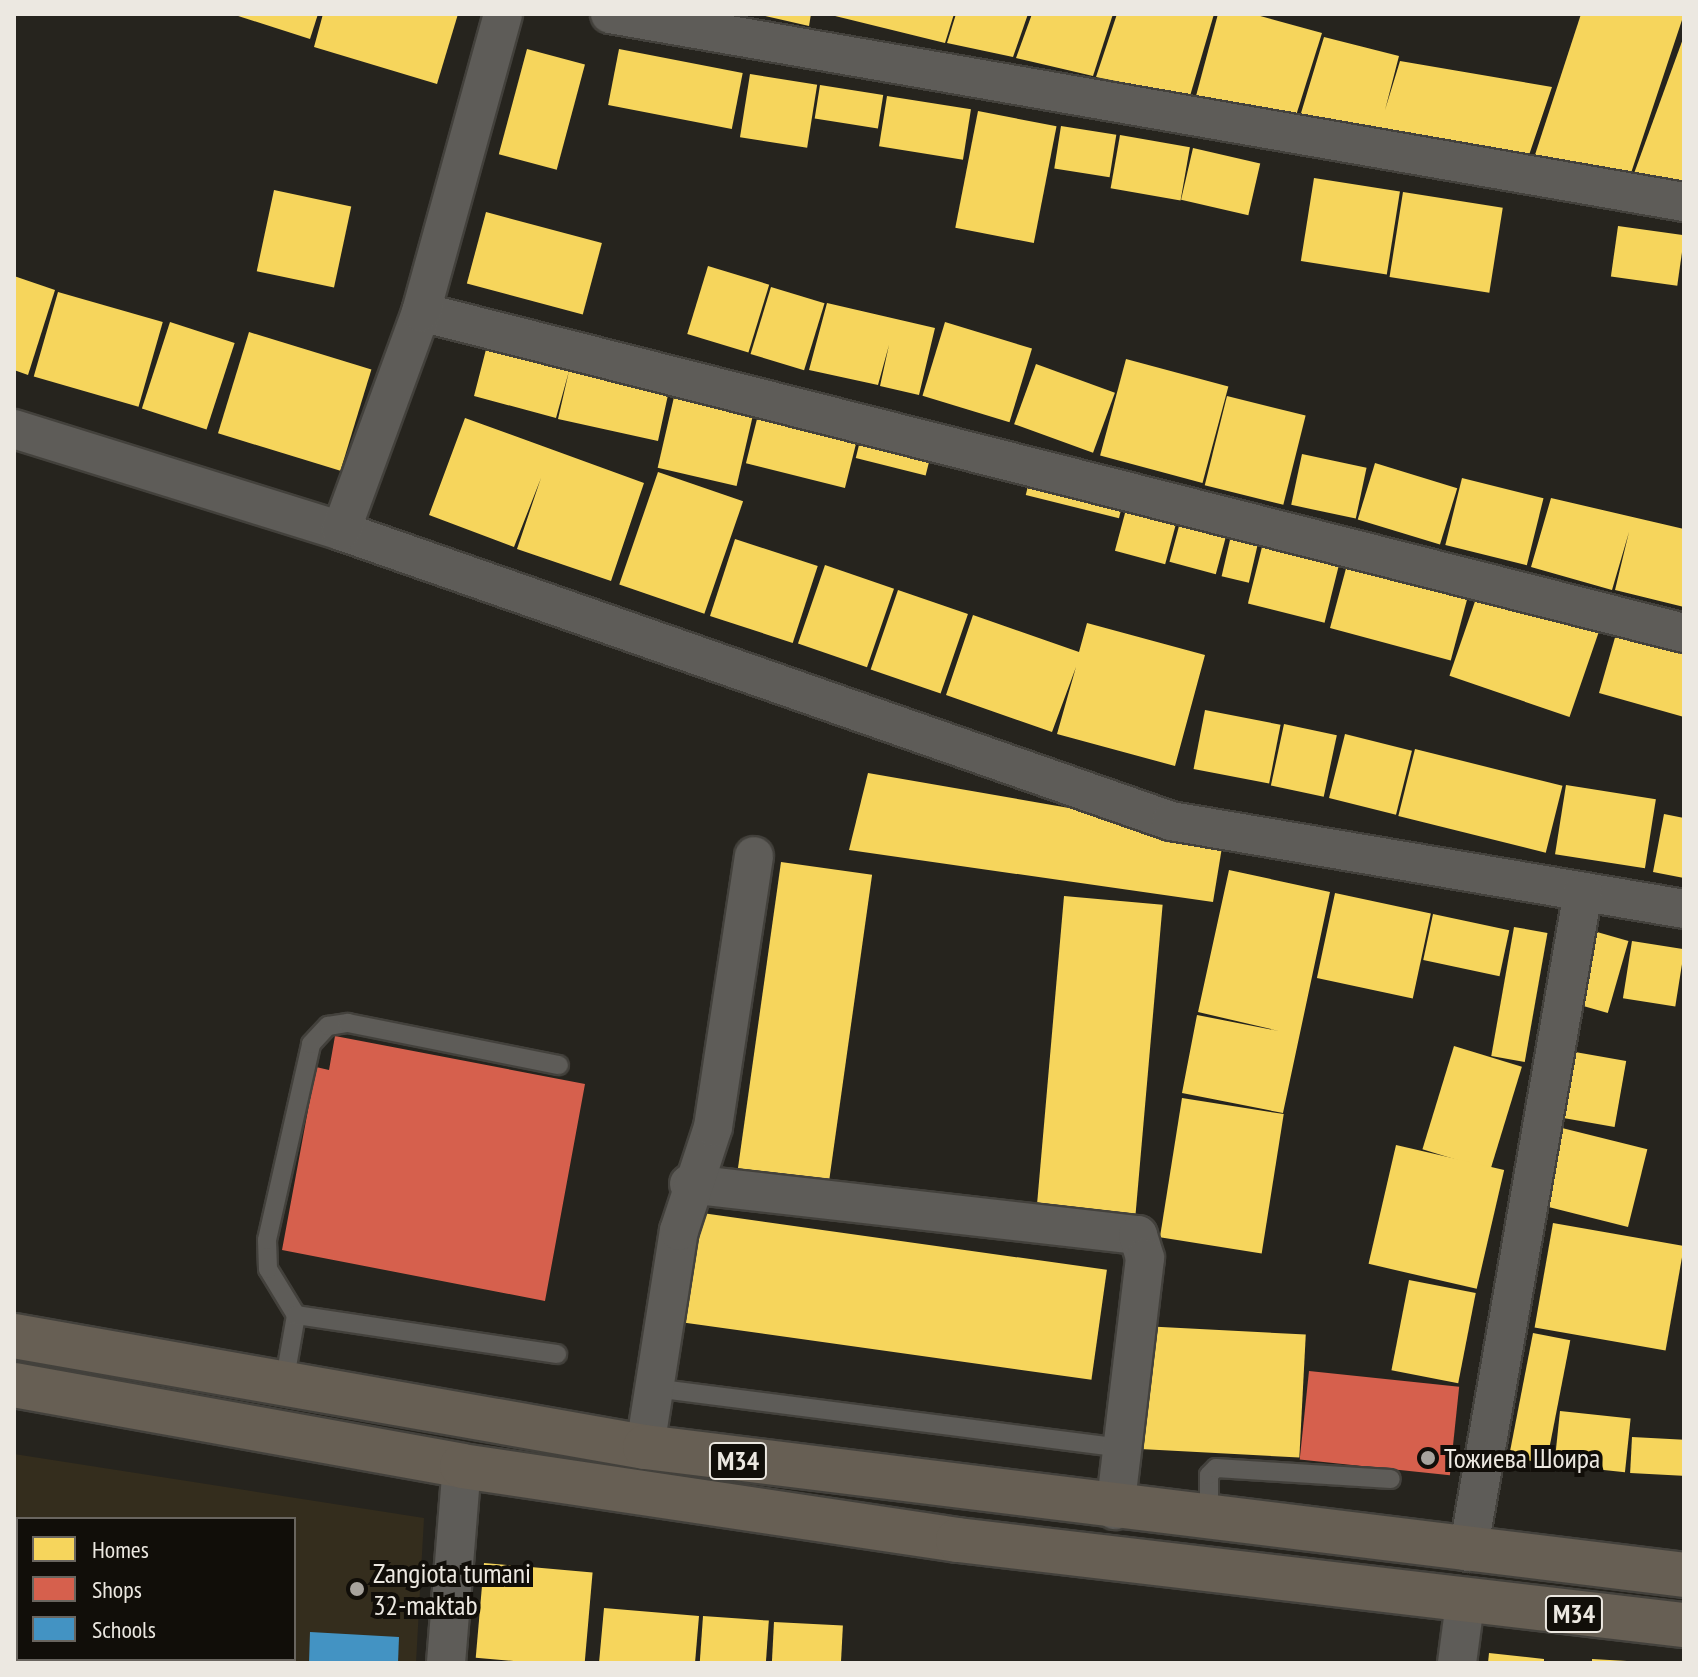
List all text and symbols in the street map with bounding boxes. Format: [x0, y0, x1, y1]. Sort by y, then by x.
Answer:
road number: M34 [708, 1439, 768, 1483]
place label: Тожиева Шоира [1444, 1441, 1600, 1475]
marker: Тожиева Шоира [1419, 1449, 1437, 1467]
legend [16, 1517, 296, 1661]
text: Homes [92, 1534, 149, 1565]
place label: Zangiota tumani 32-maktab [373, 1556, 531, 1622]
text: Shops [92, 1574, 142, 1605]
marker: Zangiota tumani 32-maktab [348, 1580, 366, 1598]
road number: M34 [1544, 1592, 1604, 1636]
text: Schools [92, 1614, 156, 1645]

